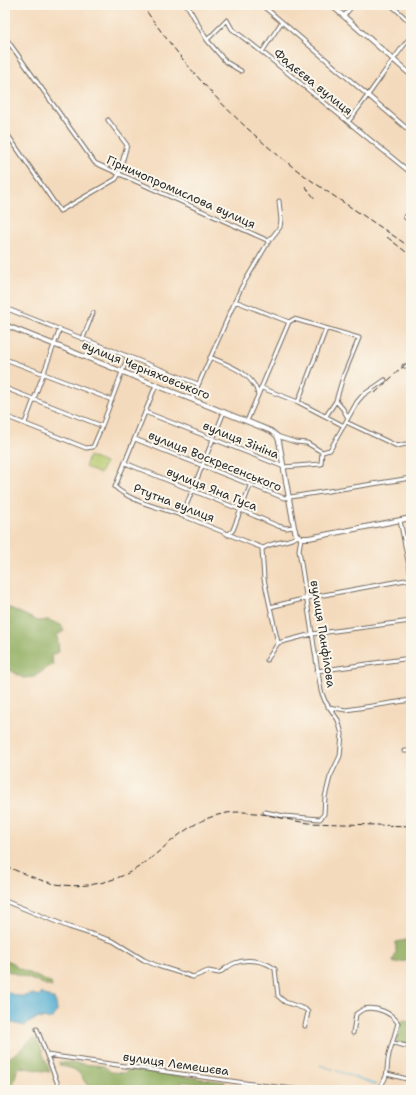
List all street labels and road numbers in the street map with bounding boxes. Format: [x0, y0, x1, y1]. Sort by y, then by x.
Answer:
street label: Фадєєва вулиця [270, 45, 356, 119]
street label: Гірничопромислова вулиця [104, 152, 258, 232]
street label: вулиця Черняховського [79, 337, 213, 403]
street label: вулиця Зініна [200, 417, 282, 463]
street label: вулиця Воскресенського [146, 427, 284, 495]
street label: вулиця Яна Гуса [164, 463, 260, 515]
street label: Ртутна вулиця [131, 480, 217, 526]
street label: вулиця Панфілова [307, 579, 339, 689]
street label: вулиця Лемешєва [122, 1049, 231, 1079]

